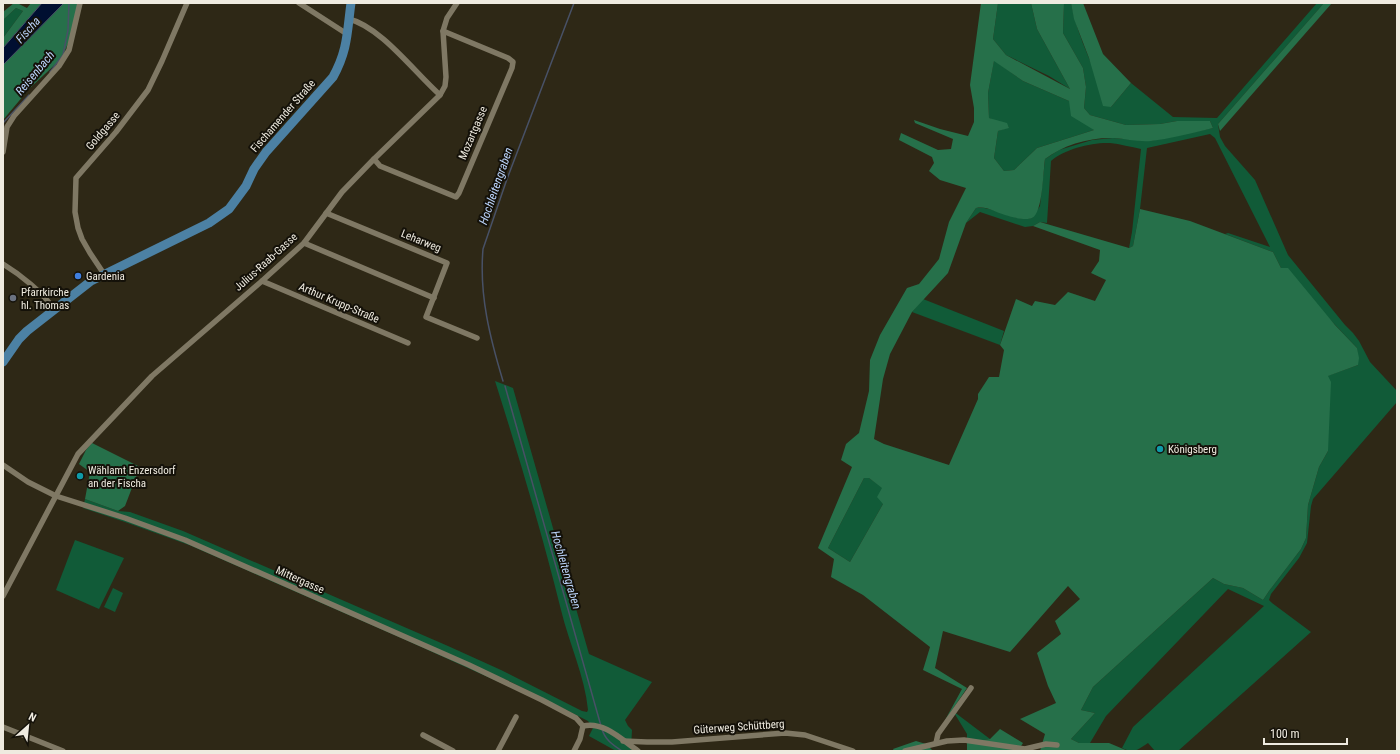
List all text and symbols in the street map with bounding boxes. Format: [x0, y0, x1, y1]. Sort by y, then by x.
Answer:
water label: Fischa [13, 14, 43, 46]
water label: Reisenbach [13, 48, 58, 98]
street label: Fischamender Straße [248, 77, 318, 155]
street label: Mozartgasse [456, 104, 490, 162]
street label: Goldgasse [83, 109, 123, 153]
water label: Hochleitengraben [476, 145, 516, 227]
street label: Leharweg [399, 227, 443, 255]
street label: Julius-Raab-Gasse [232, 230, 300, 294]
place label: Gardenia [86, 270, 125, 283]
marker: Gardenia [73, 271, 83, 281]
street label: Arthur Krupp-Straße [297, 280, 381, 326]
place label: Pfarrkirche hl. Thomas [21, 286, 69, 312]
marker: Pfarrkirche hl. Thomas [8, 293, 18, 303]
place label: Königsberg [1168, 443, 1217, 456]
marker: Königsberg [1155, 444, 1165, 454]
place label: Wählamt Enzersdorf an der Fischa [88, 464, 176, 490]
marker: Wählamt Enzersdorf an der Fischa [75, 471, 85, 481]
water label: Hochleitengraben [548, 529, 584, 611]
street label: Mittergasse [274, 564, 326, 596]
north arrow [8, 706, 48, 746]
text: N [26, 710, 38, 725]
street label: Güterweg Schüttberg [693, 717, 785, 737]
scale bar [1264, 720, 1347, 746]
text: 100 m [1270, 727, 1300, 741]

